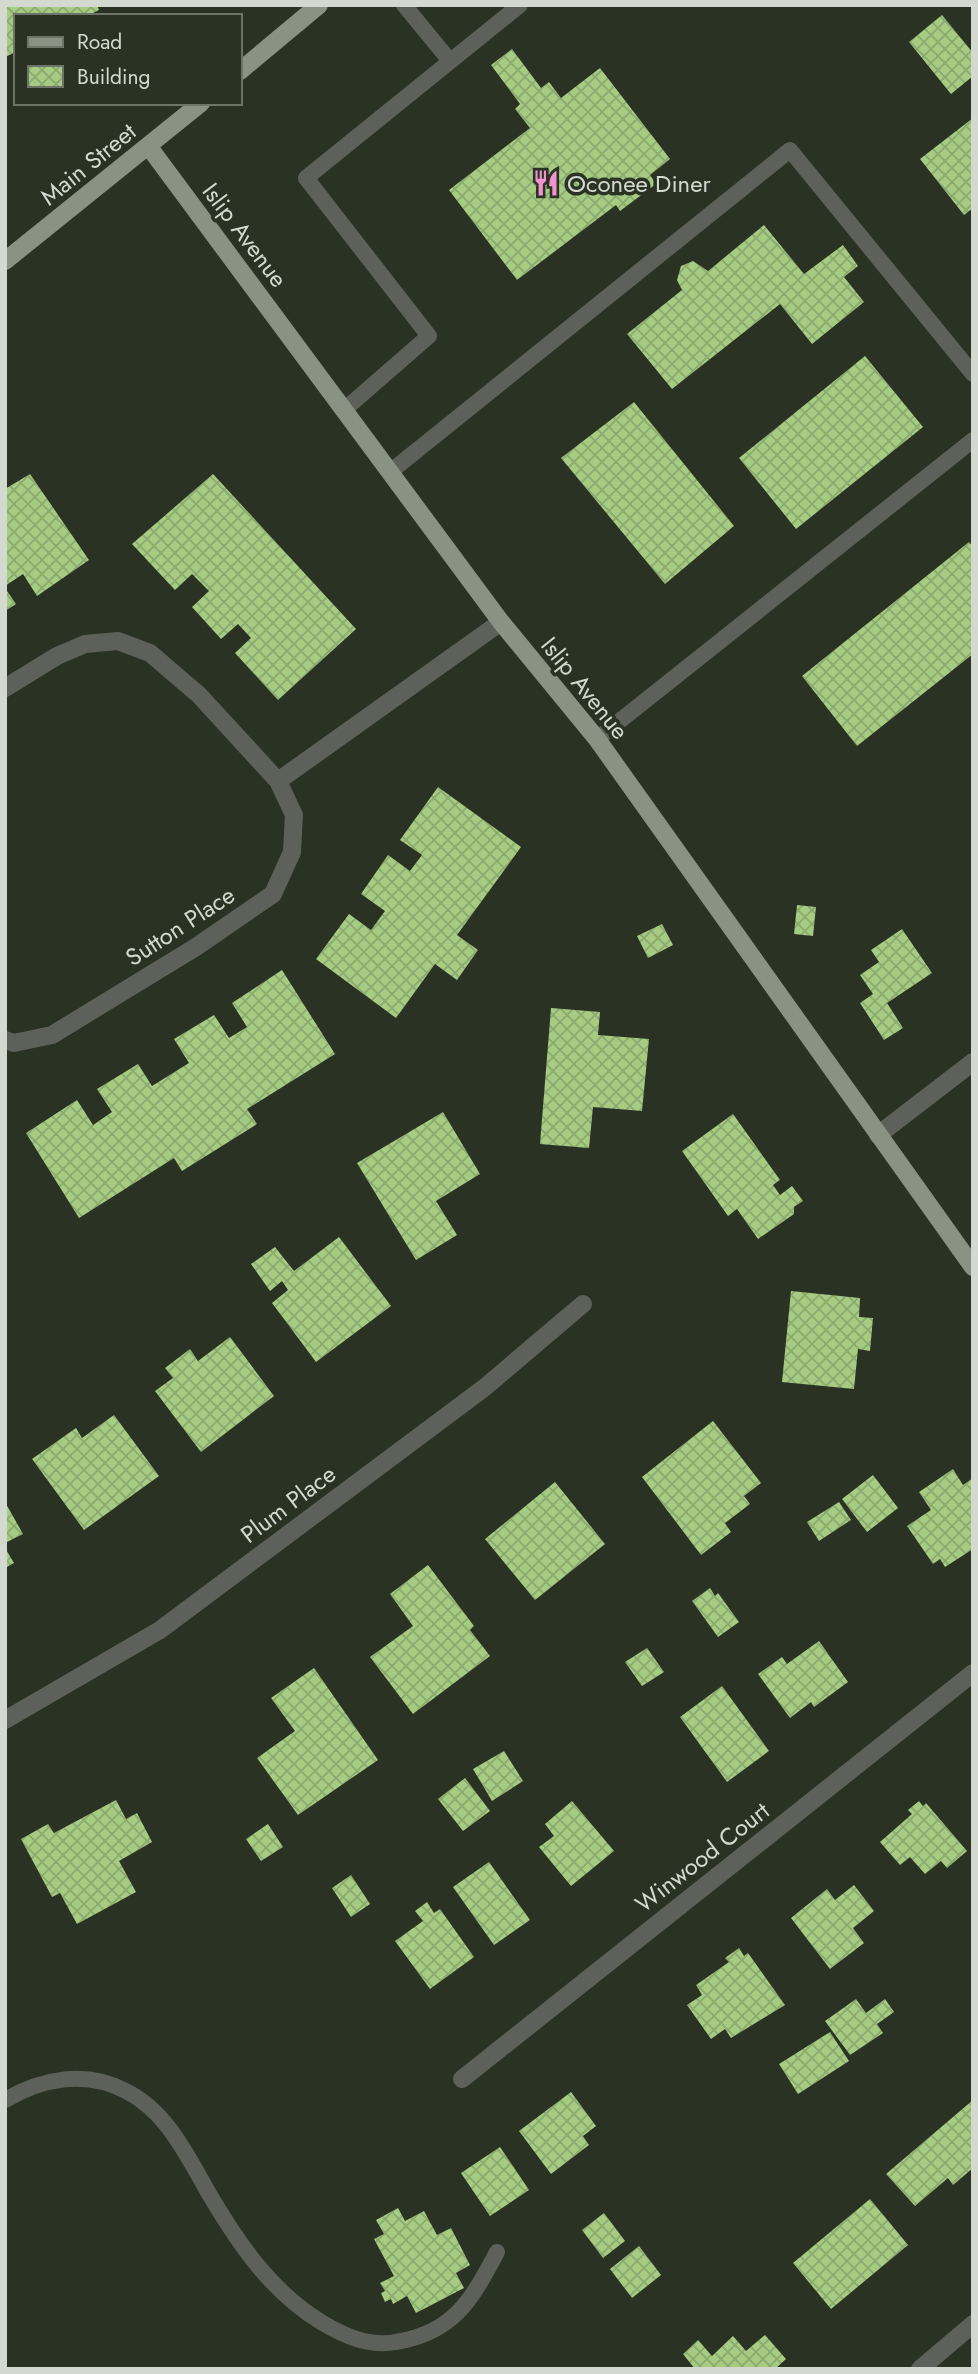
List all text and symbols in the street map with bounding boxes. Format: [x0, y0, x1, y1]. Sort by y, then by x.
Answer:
legend [14, 14, 242, 105]
text: Road [77, 27, 122, 57]
text: Building [77, 62, 150, 92]
street label: Main Street [33, 114, 144, 214]
place label: Oconee Diner [567, 166, 712, 201]
restaurant icon: Oconee Diner [531, 168, 561, 198]
street label: Islip Avenue [194, 175, 296, 295]
street label: Islip Avenue [533, 629, 637, 747]
street label: Sutton Place [118, 877, 242, 975]
street label: Plum Place [233, 1457, 343, 1551]
street label: Winwood Court [628, 1793, 777, 1921]

